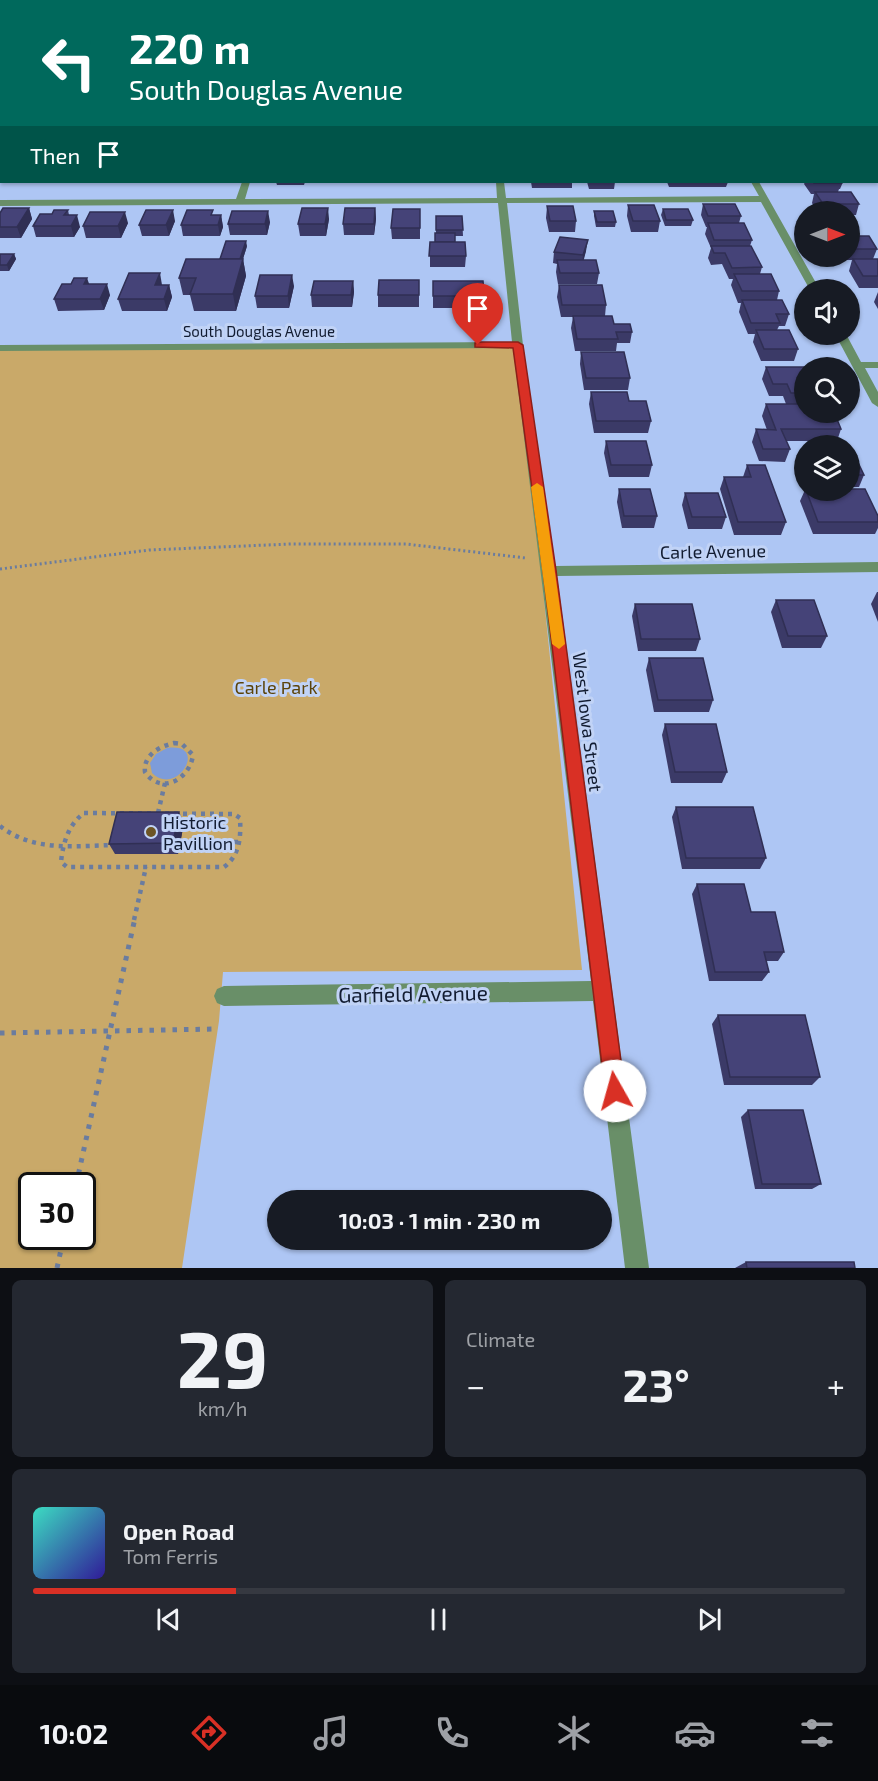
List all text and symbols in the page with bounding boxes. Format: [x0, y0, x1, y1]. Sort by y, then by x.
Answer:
text: 220 m [129, 22, 250, 72]
icon: left [30, 24, 108, 102]
text: South Douglas Avenue [129, 73, 403, 105]
icon: arrive [92, 138, 125, 171]
text: Then [30, 142, 80, 168]
north arrow [794, 201, 860, 267]
map controls [794, 201, 860, 501]
button: sound [794, 279, 860, 345]
pin [452, 283, 503, 345]
icon: arrive [461, 292, 494, 325]
street label: South Douglas Avenue [183, 322, 335, 340]
button: search [794, 357, 860, 423]
button: layers [794, 435, 860, 501]
street label: Carle Avenue [660, 539, 766, 563]
street label: West Iowa Street [569, 651, 607, 793]
park label: Carle Park [234, 676, 318, 698]
place label: Historic Pavillion [163, 811, 233, 854]
marker: Historic Pavillion [144, 825, 158, 839]
street label: Garfield Avenue [338, 979, 488, 1007]
position arrow [583, 1059, 647, 1123]
speed limit sign: 30 [18, 1172, 96, 1250]
text: 10:03 · 1 min · 230 m [339, 1207, 540, 1233]
text: 29 [177, 1310, 268, 1404]
text: Climate [466, 1327, 535, 1351]
text: 23° [622, 1357, 690, 1411]
text: − [466, 1365, 485, 1405]
text: + [827, 1365, 845, 1405]
text: km/h [198, 1396, 247, 1420]
text: Open Road [123, 1518, 235, 1544]
text: Tom Ferris [123, 1544, 218, 1568]
icon: previous [152, 1603, 185, 1636]
icon: pause [422, 1603, 455, 1636]
icon: next [693, 1603, 726, 1636]
icon: directions [188, 1712, 230, 1754]
icon: music [310, 1712, 352, 1754]
icon: phone [431, 1712, 473, 1754]
icon: climate [553, 1712, 595, 1754]
icon: car [674, 1712, 716, 1754]
icon: filters [796, 1712, 838, 1754]
text: 10:02 [40, 1717, 108, 1749]

